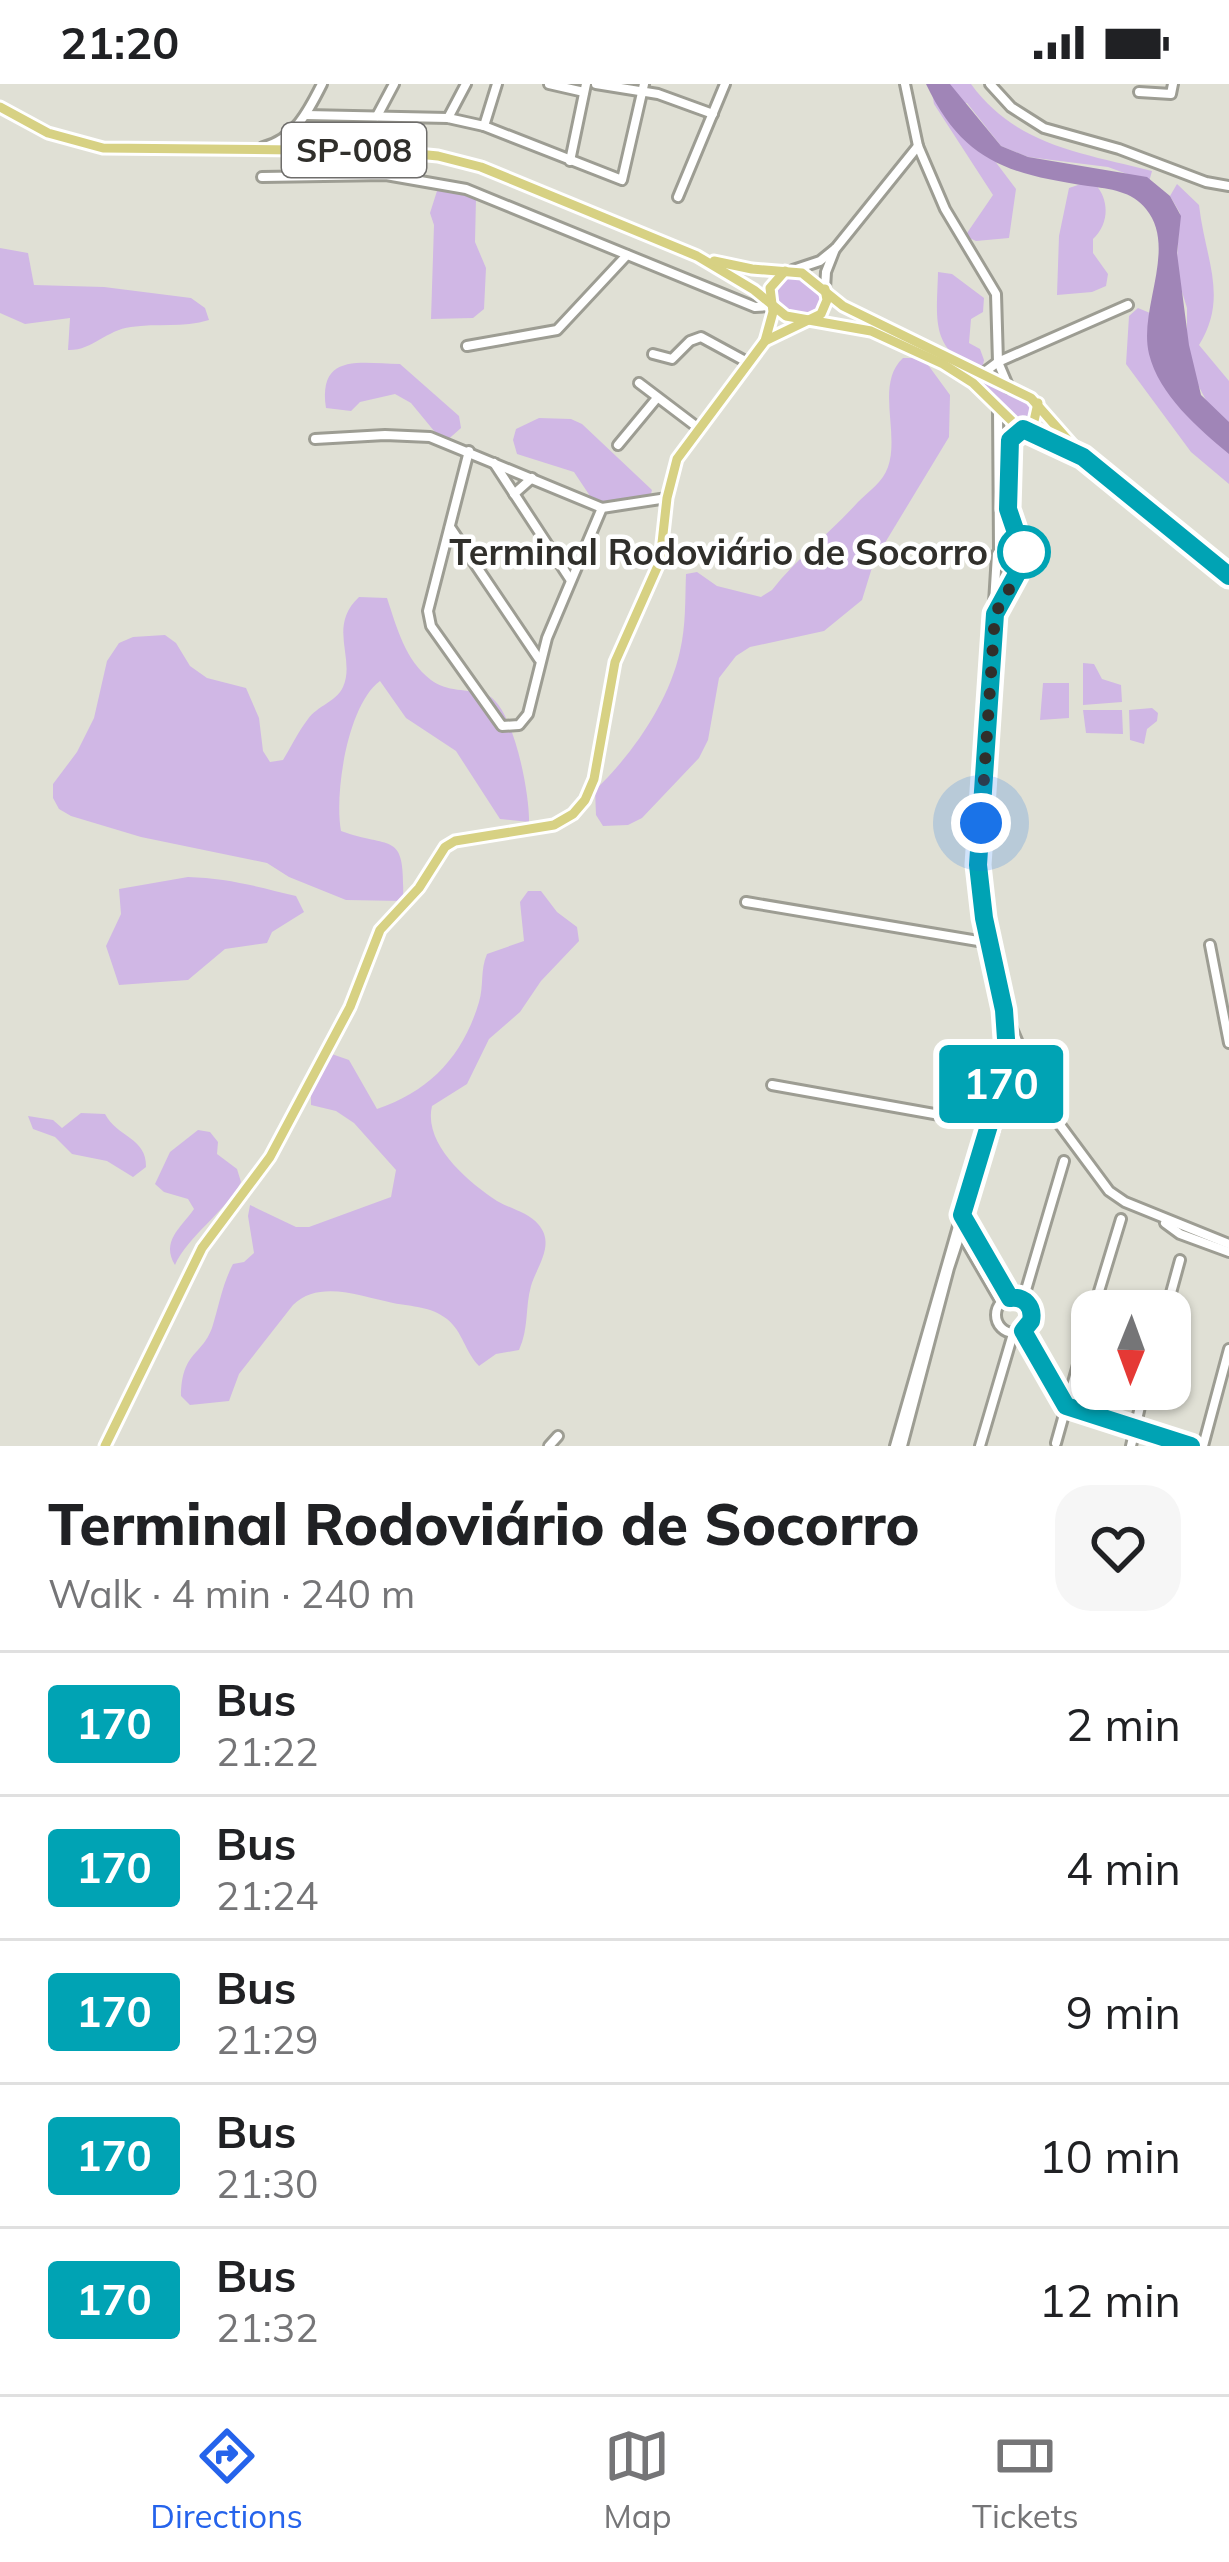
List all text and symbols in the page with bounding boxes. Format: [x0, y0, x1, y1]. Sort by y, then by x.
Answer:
text: 21:20 [60, 14, 179, 70]
road number: SP-008 [282, 123, 426, 177]
marker: Terminal Rodoviário de Socorro [999, 527, 1049, 577]
place label: Terminal Rodoviário de Socorro [449, 529, 988, 574]
your location [951, 793, 1011, 853]
line badge: 170 [932, 1045, 1070, 1123]
text: 170 [963, 1057, 1039, 1110]
north arrow [1071, 1290, 1191, 1410]
map controls [1071, 1290, 1191, 1410]
button: heart [1055, 1485, 1181, 1611]
text: Terminal Rodoviário de Socorro [48, 1488, 920, 1559]
text: Walk · 4 min · 240 m [48, 1569, 415, 1618]
text: Bus [216, 1671, 296, 1727]
text: 2 min [1066, 1696, 1181, 1752]
text: 170 [76, 1697, 152, 1750]
text: 21:22 [216, 1727, 319, 1776]
text: Bus [216, 1815, 296, 1871]
text: 4 min [1066, 1840, 1181, 1896]
text: 170 [76, 1841, 152, 1894]
text: 21:24 [216, 1871, 319, 1920]
text: Bus [216, 1959, 296, 2015]
text: 9 min [1066, 1984, 1181, 2040]
text: 170 [76, 1985, 152, 2038]
text: 21:29 [216, 2015, 319, 2064]
text: Bus [216, 2103, 296, 2159]
text: 10 min [1039, 2128, 1181, 2184]
text: 170 [76, 2129, 152, 2182]
text: 21:30 [216, 2159, 319, 2208]
text: Bus [216, 2247, 296, 2303]
text: 12 min [1039, 2272, 1181, 2328]
text: 170 [76, 2273, 152, 2326]
text: 21:32 [216, 2303, 319, 2352]
tab: Directions [150, 2423, 303, 2536]
tab: Map [604, 2423, 671, 2536]
tab: Tickets [972, 2423, 1079, 2536]

